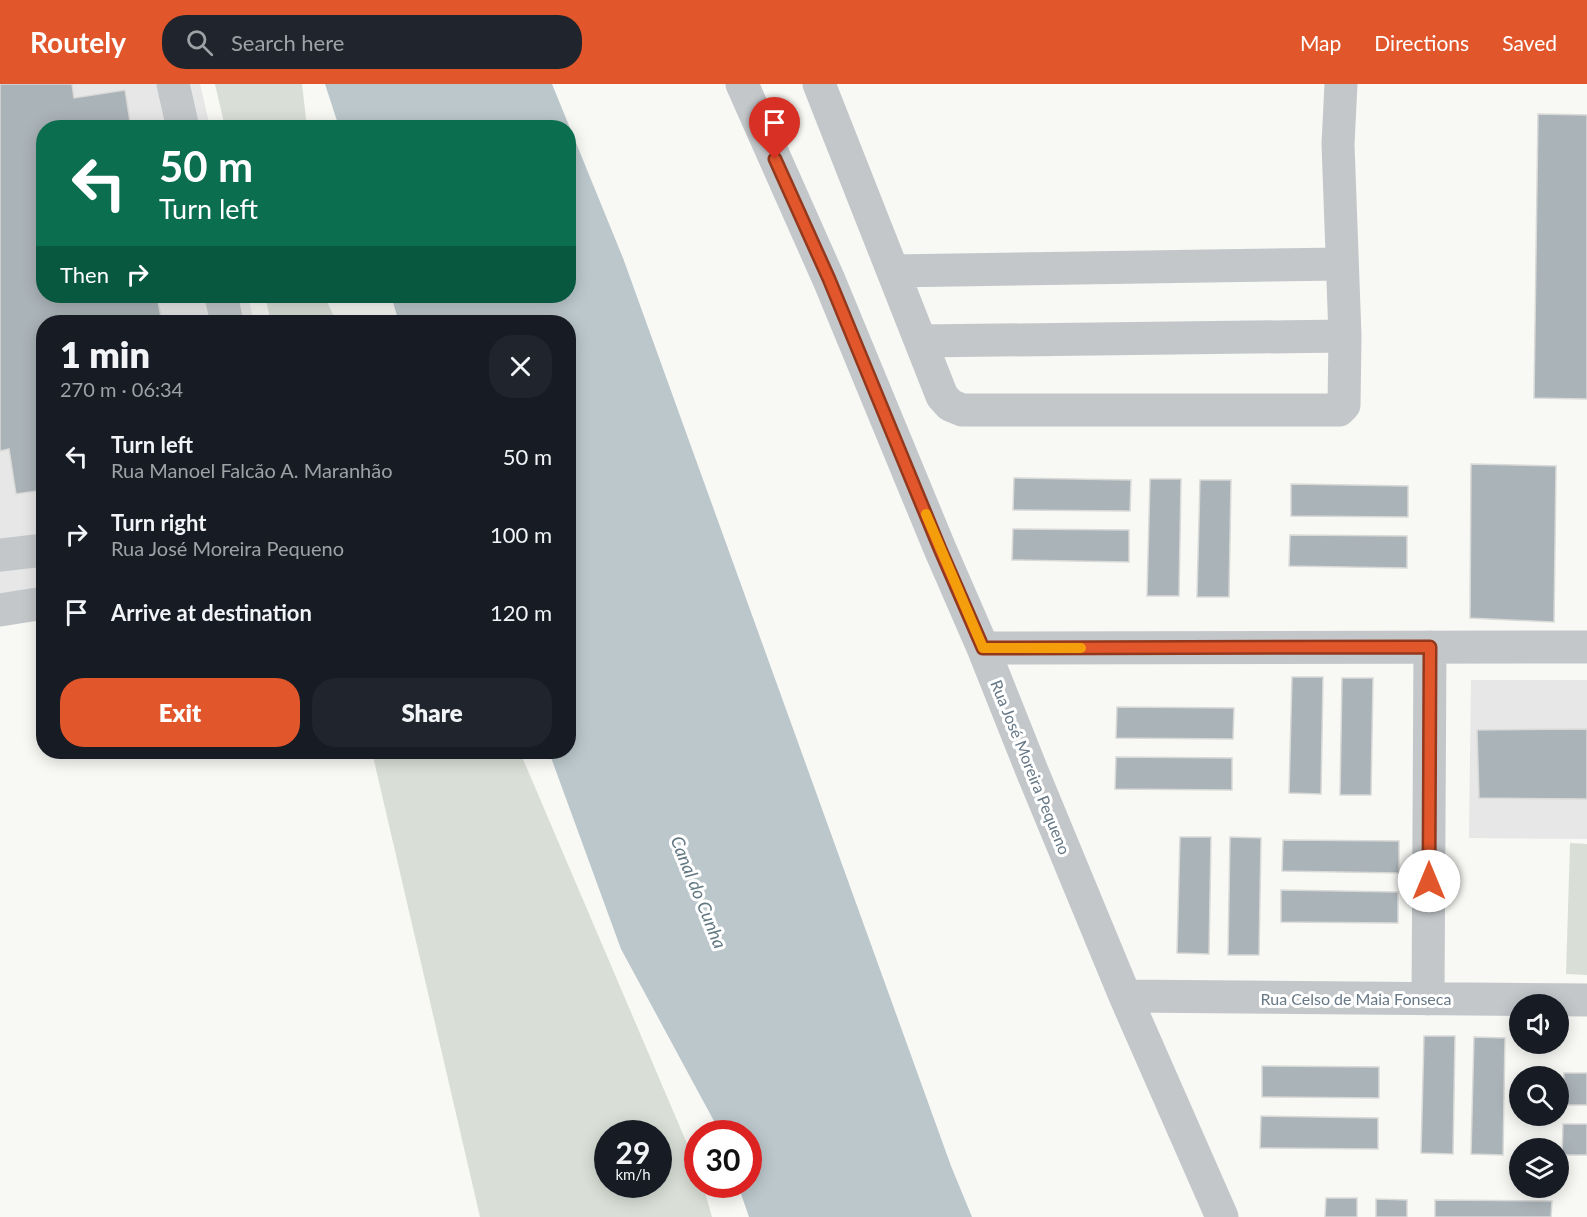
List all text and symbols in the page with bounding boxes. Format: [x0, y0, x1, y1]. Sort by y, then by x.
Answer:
search box [162, 15, 582, 69]
text: Routely [30, 25, 126, 59]
icon: search [183, 26, 216, 59]
text: Search here [231, 29, 344, 56]
text: Map [1300, 30, 1341, 55]
text: Directions [1374, 30, 1469, 55]
text: Saved [1502, 30, 1557, 55]
pin [749, 97, 800, 159]
icon: arrive [758, 106, 791, 139]
text: 50 m [159, 141, 253, 191]
icon: left [60, 144, 138, 222]
text: Turn left [159, 192, 258, 225]
icon: right [121, 258, 154, 291]
text: Then [60, 261, 109, 288]
text: 1 min [60, 332, 150, 376]
button: close [489, 335, 552, 398]
text: 270 m · 06:34 [60, 377, 183, 401]
text: Turn left [111, 431, 193, 458]
icon: left [60, 440, 93, 473]
text: 50 m [503, 443, 552, 470]
text: Rua Manoel Falcão A. Maranhão [111, 458, 393, 482]
text: Turn right [111, 509, 206, 536]
icon: right [60, 518, 93, 551]
text: 100 m [490, 521, 552, 548]
text: Rua José Moreira Pequeno [111, 536, 344, 560]
icon: arrive [60, 596, 93, 629]
text: Arrive at destination [111, 599, 312, 626]
text: 120 m [490, 599, 552, 626]
street label: Rua José Moreira Pequeno [987, 677, 1075, 857]
button: Exit [60, 678, 300, 747]
button: Share [312, 678, 552, 747]
water label: Canal do Cunha [666, 833, 732, 951]
position arrow [1397, 849, 1461, 913]
street label: Rua Celso de Maia Fonseca [1261, 989, 1451, 1008]
map controls [1509, 994, 1569, 1198]
button: sound [1509, 994, 1569, 1054]
button: search [1509, 1066, 1569, 1126]
speed limit sign: 30 [684, 1120, 762, 1198]
text: 29 [616, 1134, 650, 1170]
button: layers [1509, 1138, 1569, 1198]
text: km/h [615, 1165, 651, 1183]

